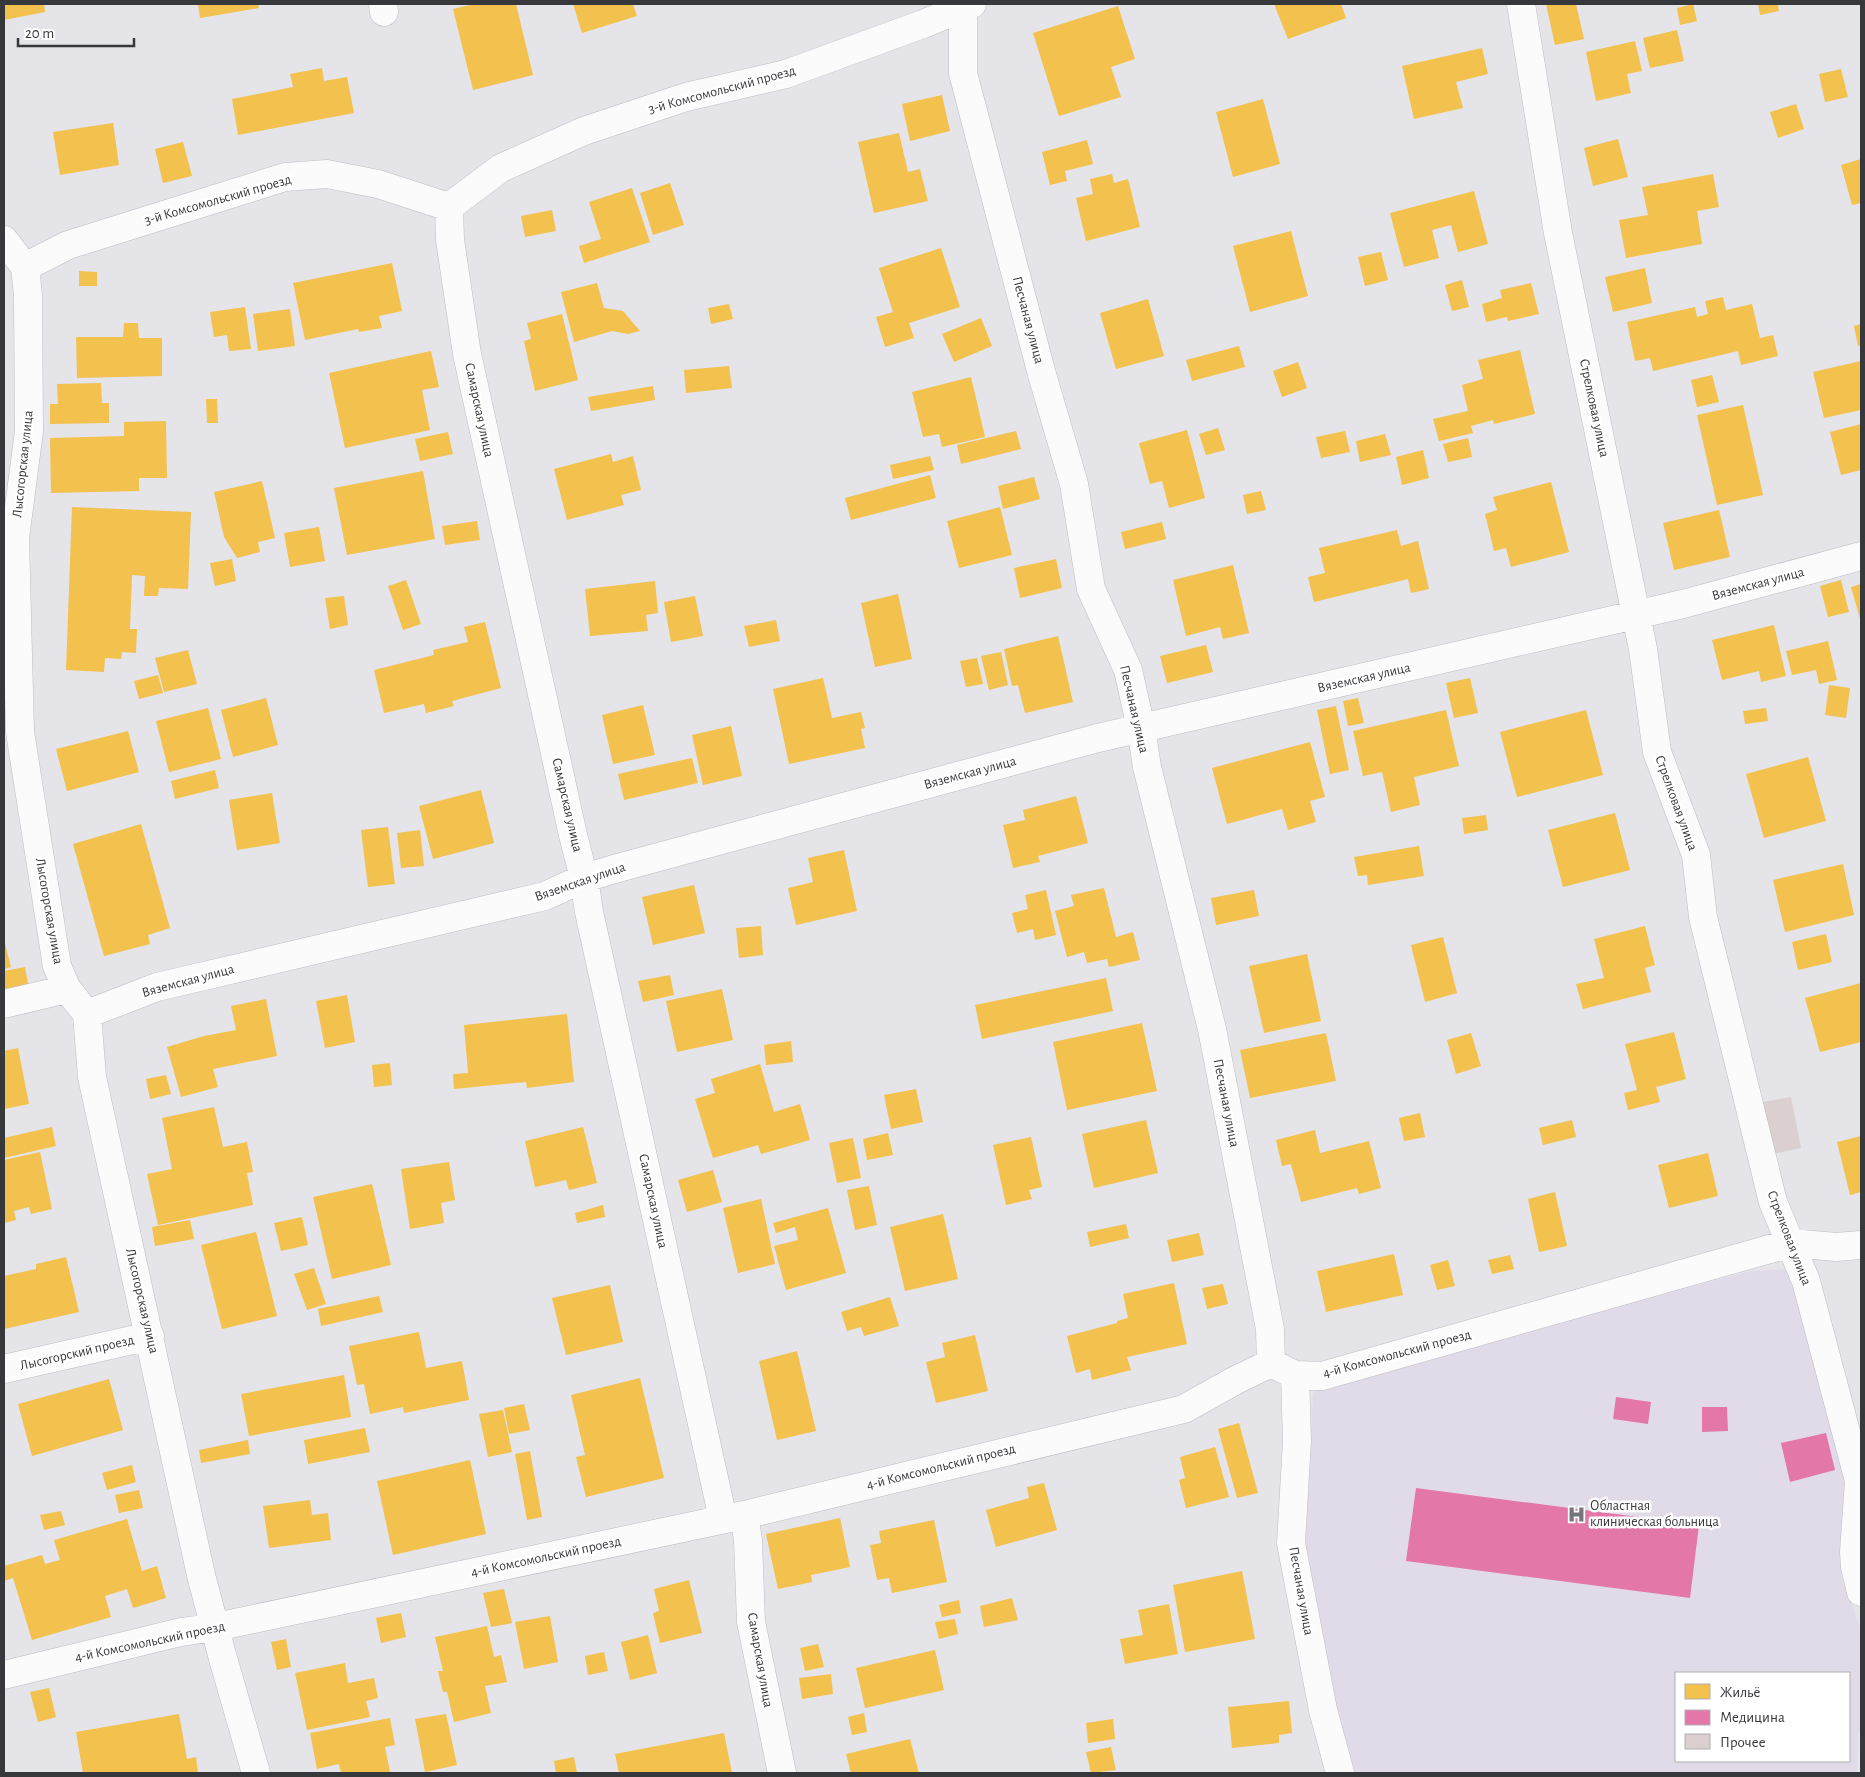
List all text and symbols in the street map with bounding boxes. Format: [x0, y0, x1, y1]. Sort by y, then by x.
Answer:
scale bar [18, 15, 134, 47]
text: 20 m [25, 26, 54, 41]
street label: 3-й Комсомольский проезд [647, 64, 797, 116]
street label: 3-й Комсомольский проезд [143, 172, 293, 228]
street label: Песчаная улица [1010, 275, 1047, 366]
street label: Стрелковая улица [1577, 357, 1611, 459]
street label: Самарская улица [462, 361, 496, 459]
street label: Лысогорская улица [10, 409, 36, 518]
street label: Вяземская улица [1710, 565, 1806, 603]
street label: Вяземская улица [1316, 660, 1412, 696]
street label: Песчаная улица [1117, 664, 1151, 755]
street label: Стрелковая улица [1652, 753, 1700, 853]
street label: Вяземская улица [922, 754, 1018, 792]
street label: Самарская улица [549, 756, 585, 854]
street label: Лысогорская улица [33, 857, 65, 966]
street label: Вяземская улица [533, 860, 628, 904]
street label: Вяземская улица [140, 962, 236, 1000]
street label: Песчаная улица [1211, 1058, 1242, 1149]
street label: Самарская улица [636, 1152, 670, 1250]
street label: Стрелковая улица [1764, 1189, 1814, 1288]
street label: Лысогорская улица [123, 1247, 161, 1356]
street label: 4-й Комсомольский проезд [1321, 1327, 1473, 1381]
street label: Лысогорский проезд [19, 1333, 135, 1373]
street label: 4-й Комсомольский проезд [865, 1442, 1017, 1492]
place label: Областная клиническая больница [1590, 1499, 1720, 1529]
hospital icon: Областная клиническая больница [1566, 1504, 1586, 1524]
street label: 4-й Комсомольский проезд [470, 1534, 622, 1580]
street label: Песчаная улица [1286, 1546, 1316, 1637]
street label: Самарская улица [745, 1611, 775, 1709]
street label: 4-й Комсомольский проезд [74, 1619, 226, 1665]
legend [1675, 1672, 1850, 1762]
text: Жильё [1720, 1685, 1760, 1700]
text: Медицина [1720, 1710, 1785, 1725]
text: Прочее [1720, 1735, 1766, 1750]

